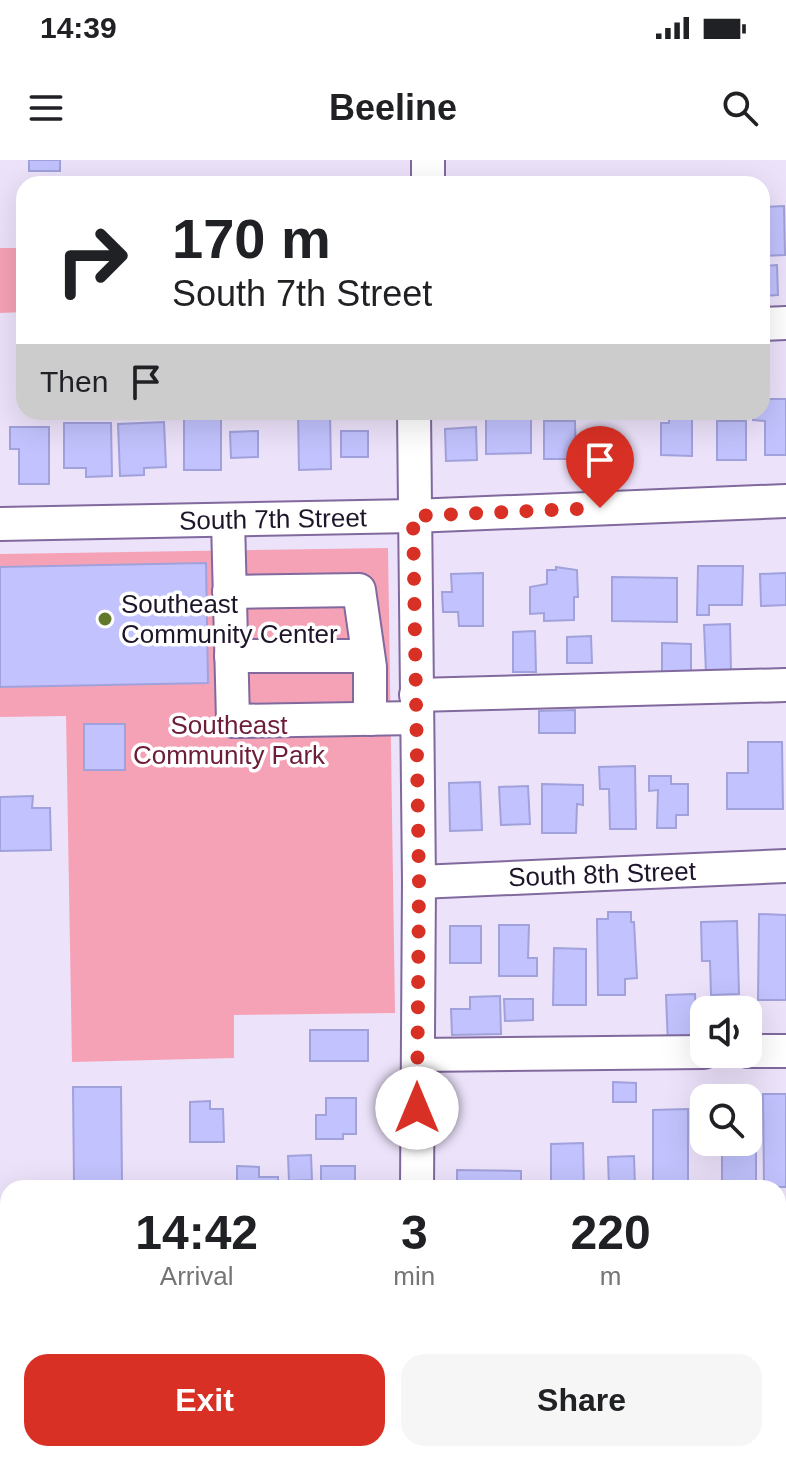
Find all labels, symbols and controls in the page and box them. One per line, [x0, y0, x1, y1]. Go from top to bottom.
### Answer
text: 14:39 [40, 11, 117, 44]
icon: menu [24, 86, 68, 130]
icon: search [718, 86, 762, 130]
text: Beeline [329, 87, 457, 128]
text: 170 m [172, 207, 331, 270]
icon: right [40, 208, 144, 312]
text: South 7th Street [172, 273, 432, 314]
icon: arrive [124, 360, 168, 404]
text: Then [40, 365, 108, 398]
pin [566, 426, 634, 508]
icon: arrive [578, 438, 622, 482]
street label: South 7th Street [179, 502, 368, 536]
place label: Southeast Community Center [121, 589, 338, 649]
marker: Southeast Community Center [96, 610, 114, 628]
park label: Southeast Community Park [133, 710, 326, 770]
street label: South 8th Street [508, 856, 697, 892]
map controls [690, 996, 762, 1156]
button: sound [690, 996, 762, 1068]
position arrow [375, 1066, 459, 1150]
button: search [690, 1084, 762, 1156]
text: 14:42 [135, 1206, 258, 1259]
text: 3 [401, 1206, 428, 1259]
text: 220 [571, 1206, 651, 1259]
text: Arrival [160, 1261, 234, 1291]
text: min [393, 1261, 435, 1291]
text: m [600, 1261, 621, 1291]
button: Exit [24, 1354, 385, 1446]
button: Share [401, 1354, 762, 1446]

